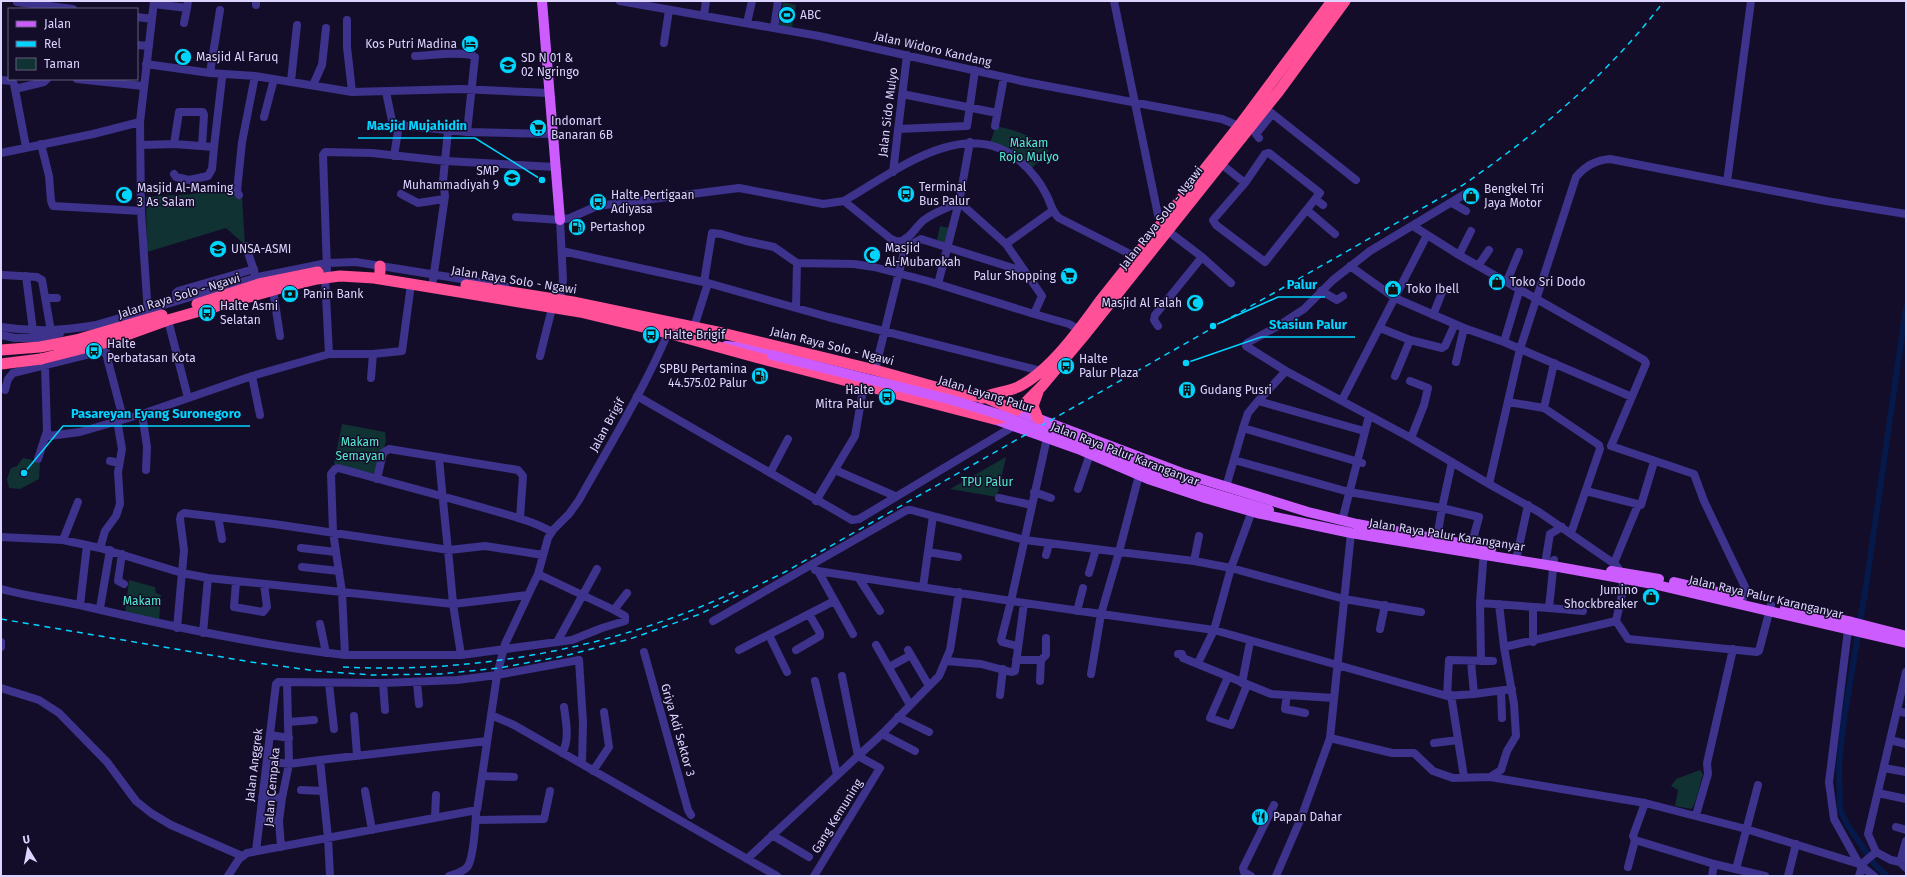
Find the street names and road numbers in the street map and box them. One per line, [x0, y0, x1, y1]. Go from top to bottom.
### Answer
street label: Jalan Widoro Kandang [873, 29, 994, 69]
street label: Jalan Sido Mulyo [876, 66, 900, 158]
street label: Jalan Raya Solo - Ngawi [1116, 164, 1206, 272]
street label: Jalan Raya Solo - Ngawi [450, 263, 578, 297]
street label: Jalan Raya Solo - Ngawi [116, 271, 242, 321]
street label: Jalan Raya Solo - Ngawi [769, 324, 895, 368]
street label: Jalan Layang Palur [937, 373, 1036, 415]
street label: Jalan Brigif [587, 395, 628, 454]
street label: Jalan Raya Palur Karanganyar [1049, 419, 1202, 489]
street label: Jalan Raya Palur Karanganyar [1368, 516, 1526, 554]
street label: Jalan Raya Palur Karanganyar [1688, 572, 1845, 622]
street label: Griya Adi Sektor 3 [658, 682, 698, 778]
street label: Jalan Anggrek [243, 727, 266, 802]
street label: Jalan Cempaka [262, 747, 282, 827]
street label: Gang Kemuning [809, 776, 866, 856]

